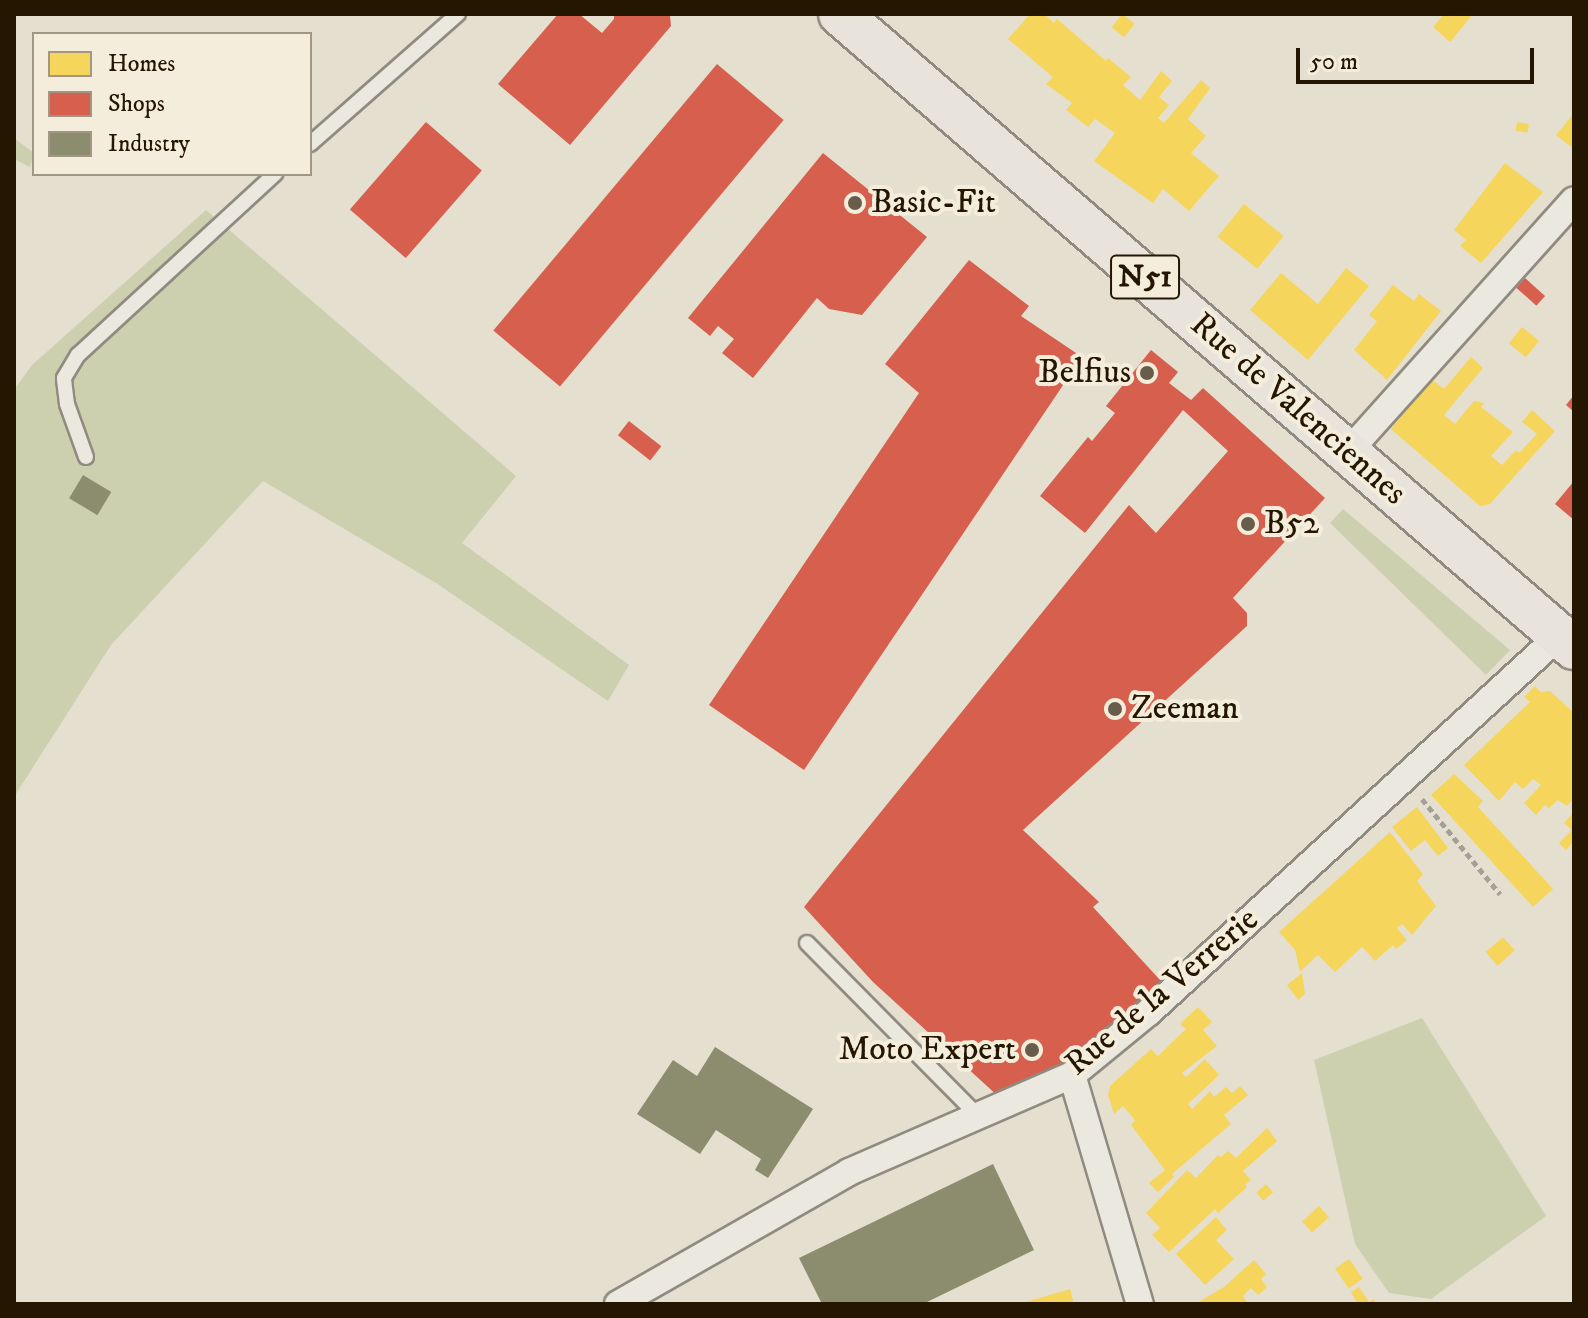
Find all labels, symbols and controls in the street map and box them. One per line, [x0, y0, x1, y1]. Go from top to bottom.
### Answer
legend [32, 32, 312, 176]
scale bar [1300, 32, 1538, 82]
text: 50 m [1310, 47, 1358, 77]
text: Homes [108, 49, 175, 79]
text: Shops [108, 89, 165, 119]
text: Industry [108, 129, 190, 159]
place label: Basic-Fit [871, 183, 996, 223]
marker: Basic-Fit [846, 194, 864, 212]
road number: N51 [1109, 249, 1181, 305]
street label: Rue de Valenciennes [1182, 304, 1414, 514]
place label: Belfius [1038, 353, 1131, 393]
marker: Belfius [1138, 364, 1156, 382]
place label: B52 [1264, 504, 1319, 544]
marker: B52 [1239, 515, 1257, 533]
place label: Zeeman [1131, 689, 1239, 729]
marker: Zeeman [1106, 700, 1124, 718]
street label: Rue de la Verrerie [1057, 899, 1267, 1085]
place label: Moto Expert [839, 1030, 1016, 1070]
marker: Moto Expert [1023, 1041, 1041, 1059]

